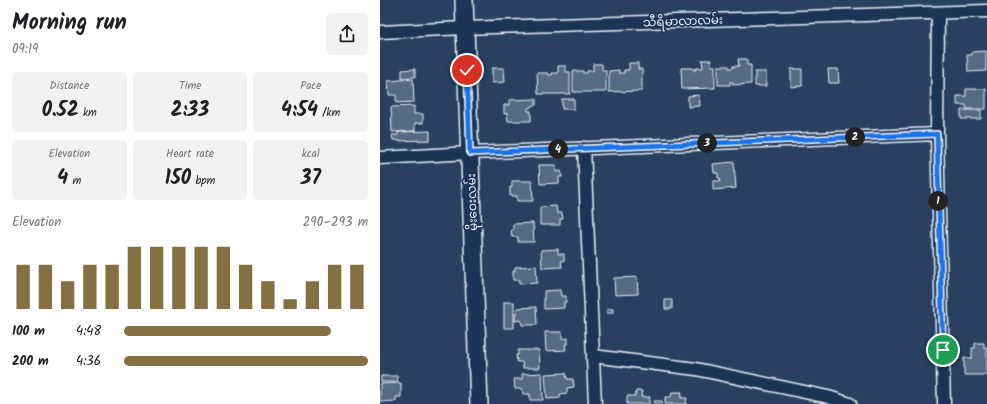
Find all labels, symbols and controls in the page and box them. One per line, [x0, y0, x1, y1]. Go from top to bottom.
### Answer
text: Morning run [12, 6, 127, 41]
street label: သီရိမာလာလမ်း [643, 11, 723, 32]
button: share [326, 13, 368, 55]
text: 09:19 [12, 39, 38, 60]
pin [450, 53, 484, 87]
icon: check [456, 59, 478, 81]
text: Distance [50, 77, 89, 95]
text: Time [179, 77, 201, 95]
text: Pace [300, 77, 321, 95]
text: 0.52 [42, 95, 79, 127]
text: 2:33 [171, 95, 209, 127]
text: 4:54 [281, 95, 318, 127]
text: km [79, 104, 97, 122]
text: /km [318, 104, 340, 122]
pin: 2 [845, 127, 865, 147]
text: 2 [852, 128, 858, 146]
pin: 3 [697, 133, 717, 153]
text: 3 [704, 134, 710, 152]
pin: 4 [548, 139, 568, 159]
text: 4 [555, 140, 561, 158]
text: Elevation [49, 145, 90, 163]
text: Heart rate [166, 145, 214, 163]
text: kcal [302, 145, 320, 163]
text: 4 [57, 163, 68, 195]
text: 150 [165, 163, 191, 195]
text: 37 [300, 163, 321, 195]
text: m [68, 172, 81, 190]
text: bpm [191, 172, 215, 190]
street label: မိုးဝေးလမ်း [462, 173, 483, 231]
pin: 1 [928, 191, 948, 211]
text: 1 [936, 192, 940, 210]
text: Elevation [12, 212, 61, 233]
text: 290–293 m [303, 212, 368, 233]
text: 100 m [12, 321, 45, 342]
text: 4:48 [76, 321, 101, 342]
pin [926, 333, 960, 367]
icon: arrive [932, 339, 954, 361]
text: 200 m [12, 351, 49, 372]
text: 4:36 [76, 351, 101, 372]

